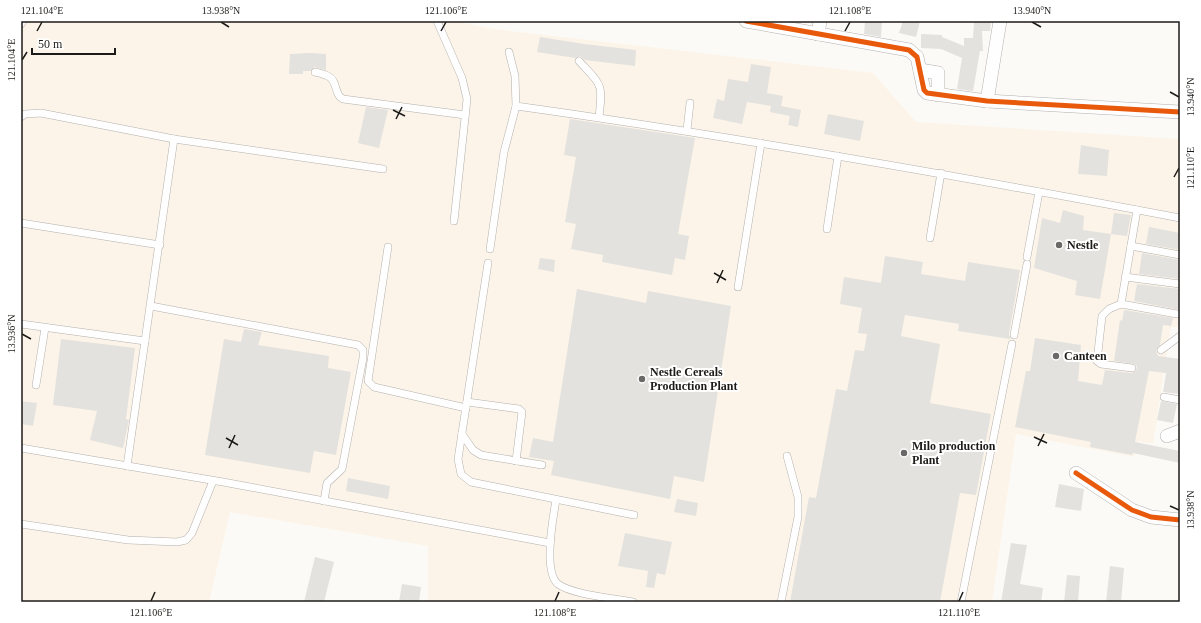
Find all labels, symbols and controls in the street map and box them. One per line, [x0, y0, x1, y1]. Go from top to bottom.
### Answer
text: 121.104°E [21, 5, 63, 16]
text: 13.938°N [202, 5, 240, 16]
text: 121.106°E [425, 5, 467, 16]
text: 121.108°E [829, 5, 871, 16]
text: 13.940°N [1013, 5, 1051, 16]
scale bar [32, 30, 115, 56]
text: 50 m [38, 37, 63, 51]
text: 121.104°E [6, 39, 17, 81]
text: 13.940°N [1185, 78, 1196, 116]
text: 121.110°E [1185, 147, 1196, 189]
place label: Nestle [1067, 238, 1099, 252]
marker: Nestle [1054, 240, 1064, 250]
text: 13.936°N [6, 315, 17, 353]
place label: Canteen [1064, 349, 1107, 363]
marker: Canteen [1051, 351, 1061, 361]
place label: Nestle Cereals Production Plant [650, 365, 737, 393]
marker: Nestle Cereals Production Plant [637, 374, 647, 384]
place label: Milo production Plant [912, 439, 996, 467]
marker: Milo production Plant [899, 448, 909, 458]
text: 13.938°N [1185, 491, 1196, 529]
text: 121.106°E [130, 607, 172, 618]
text: 121.108°E [534, 607, 576, 618]
text: 121.110°E [938, 607, 980, 618]

